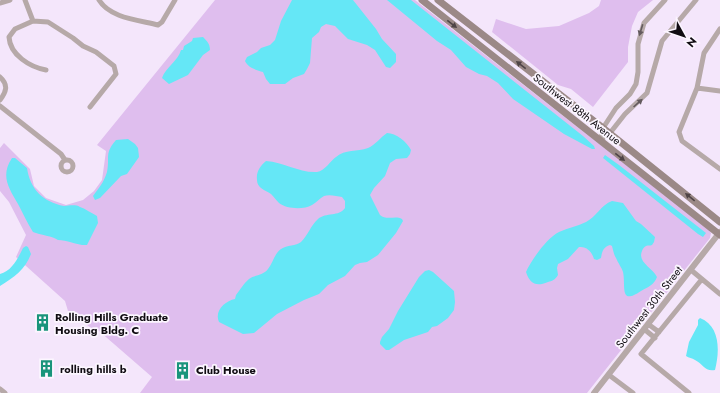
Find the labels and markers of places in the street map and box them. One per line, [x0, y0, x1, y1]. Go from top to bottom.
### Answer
place label: Rolling Hills Graduate Housing Bldg. C [55, 309, 168, 338]
building icon: Rolling Hills Graduate Housing Bldg. C [32, 313, 52, 333]
building icon: rolling hills b [37, 359, 57, 379]
building icon: Club House [173, 360, 193, 380]
place label: rolling hills b [60, 361, 127, 377]
place label: Club House [196, 362, 256, 378]

